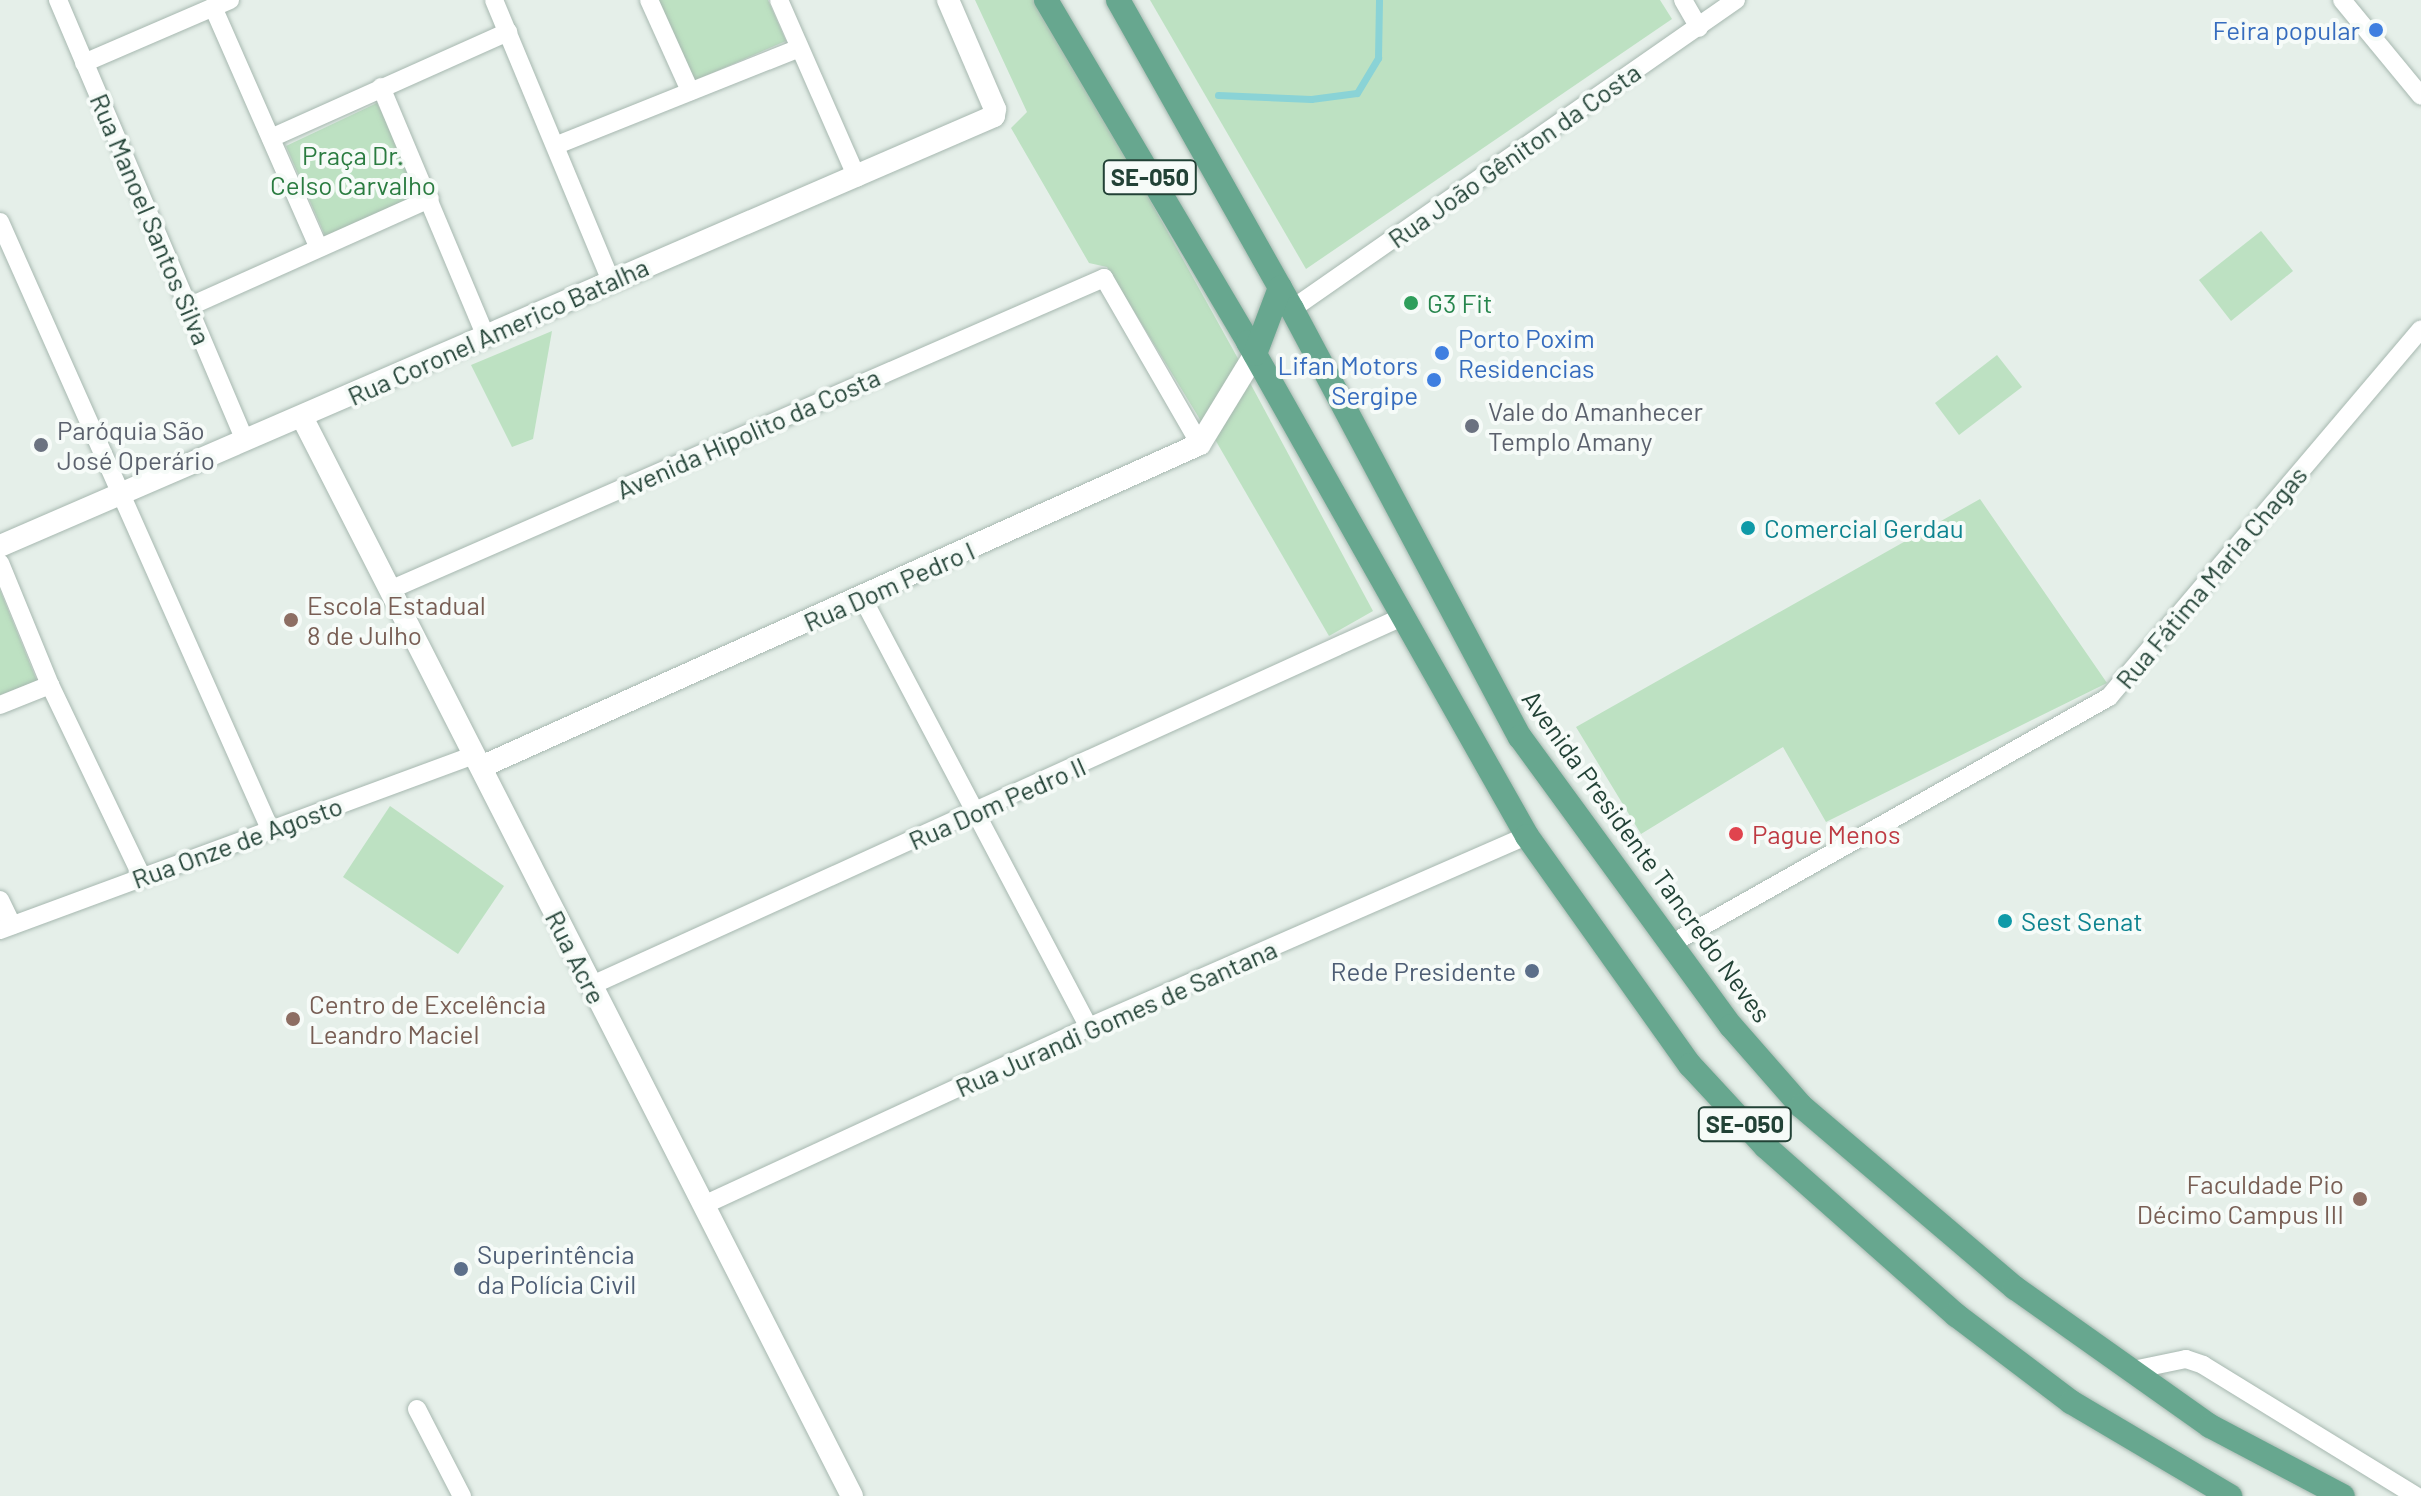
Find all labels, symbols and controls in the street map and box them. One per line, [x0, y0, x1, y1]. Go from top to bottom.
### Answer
place label: Feira popular [2213, 14, 2360, 46]
marker: Feira popular [2367, 21, 2385, 39]
street label: Rua João Gêniton da Costa [1382, 56, 1646, 254]
street label: Rua Manoel Santos Silva [84, 89, 218, 349]
park label: Praça Dr. Celso Carvalho [270, 139, 436, 200]
road number: SE-050 [1102, 157, 1198, 197]
street label: Rua Coronel Americo Batalha [343, 250, 653, 412]
place label: G3 Fit [1427, 287, 1492, 319]
marker: G3 Fit [1402, 294, 1420, 312]
place label: Porto Poxim Residencias [1458, 322, 1595, 384]
marker: Porto Poxim Residencias [1433, 344, 1451, 362]
place label: Lifan Motors Sergipe [1278, 349, 1418, 410]
street label: Avenida Hipolito da Costa [611, 361, 885, 505]
marker: Lifan Motors Sergipe [1425, 371, 1443, 389]
place label: Vale do Amanhecer Templo Amany [1488, 395, 1703, 456]
place label: Paróquia São José Operário [57, 414, 215, 476]
marker: Vale do Amanhecer Templo Amany [1463, 417, 1481, 435]
marker: Paróquia São José Operário [32, 436, 50, 454]
street label: Rua Fátima Maria Chagas [2109, 459, 2313, 695]
place label: Comercial Gerdau [1764, 512, 1964, 544]
marker: Comercial Gerdau [1739, 519, 1757, 537]
street label: Rua Dom Pedro I [799, 534, 979, 638]
place label: Escola Estadual 8 de Julho [307, 589, 486, 650]
marker: Escola Estadual 8 de Julho [282, 611, 300, 629]
street label: Avenida Presidente Tancredo Neves [1516, 684, 1778, 1028]
street label: Rua Dom Pedro II [904, 750, 1090, 856]
street label: Rua Onze de Agosto [128, 789, 346, 895]
place label: Pague Menos [1752, 818, 1900, 850]
marker: Pague Menos [1727, 825, 1745, 843]
street label: Rua Acre [539, 905, 613, 1009]
place label: Sest Senat [2021, 905, 2143, 937]
marker: Sest Senat [1996, 912, 2014, 930]
street label: Rua Jurandi Gomes de Santana [951, 933, 1281, 1103]
place label: Rede Presidente [1331, 955, 1516, 987]
marker: Rede Presidente [1523, 962, 1541, 980]
place label: Centro de Excelência Leandro Maciel [309, 988, 546, 1050]
marker: Centro de Excelência Leandro Maciel [284, 1010, 302, 1028]
road number: SE-050 [1697, 1104, 1793, 1144]
place label: Faculdade Pio Décimo Campus III [2137, 1168, 2344, 1230]
marker: Faculdade Pio Décimo Campus III [2351, 1190, 2369, 1208]
place label: Superintência da Polícia Civil [477, 1238, 636, 1300]
marker: Superintência da Polícia Civil [452, 1260, 470, 1278]

